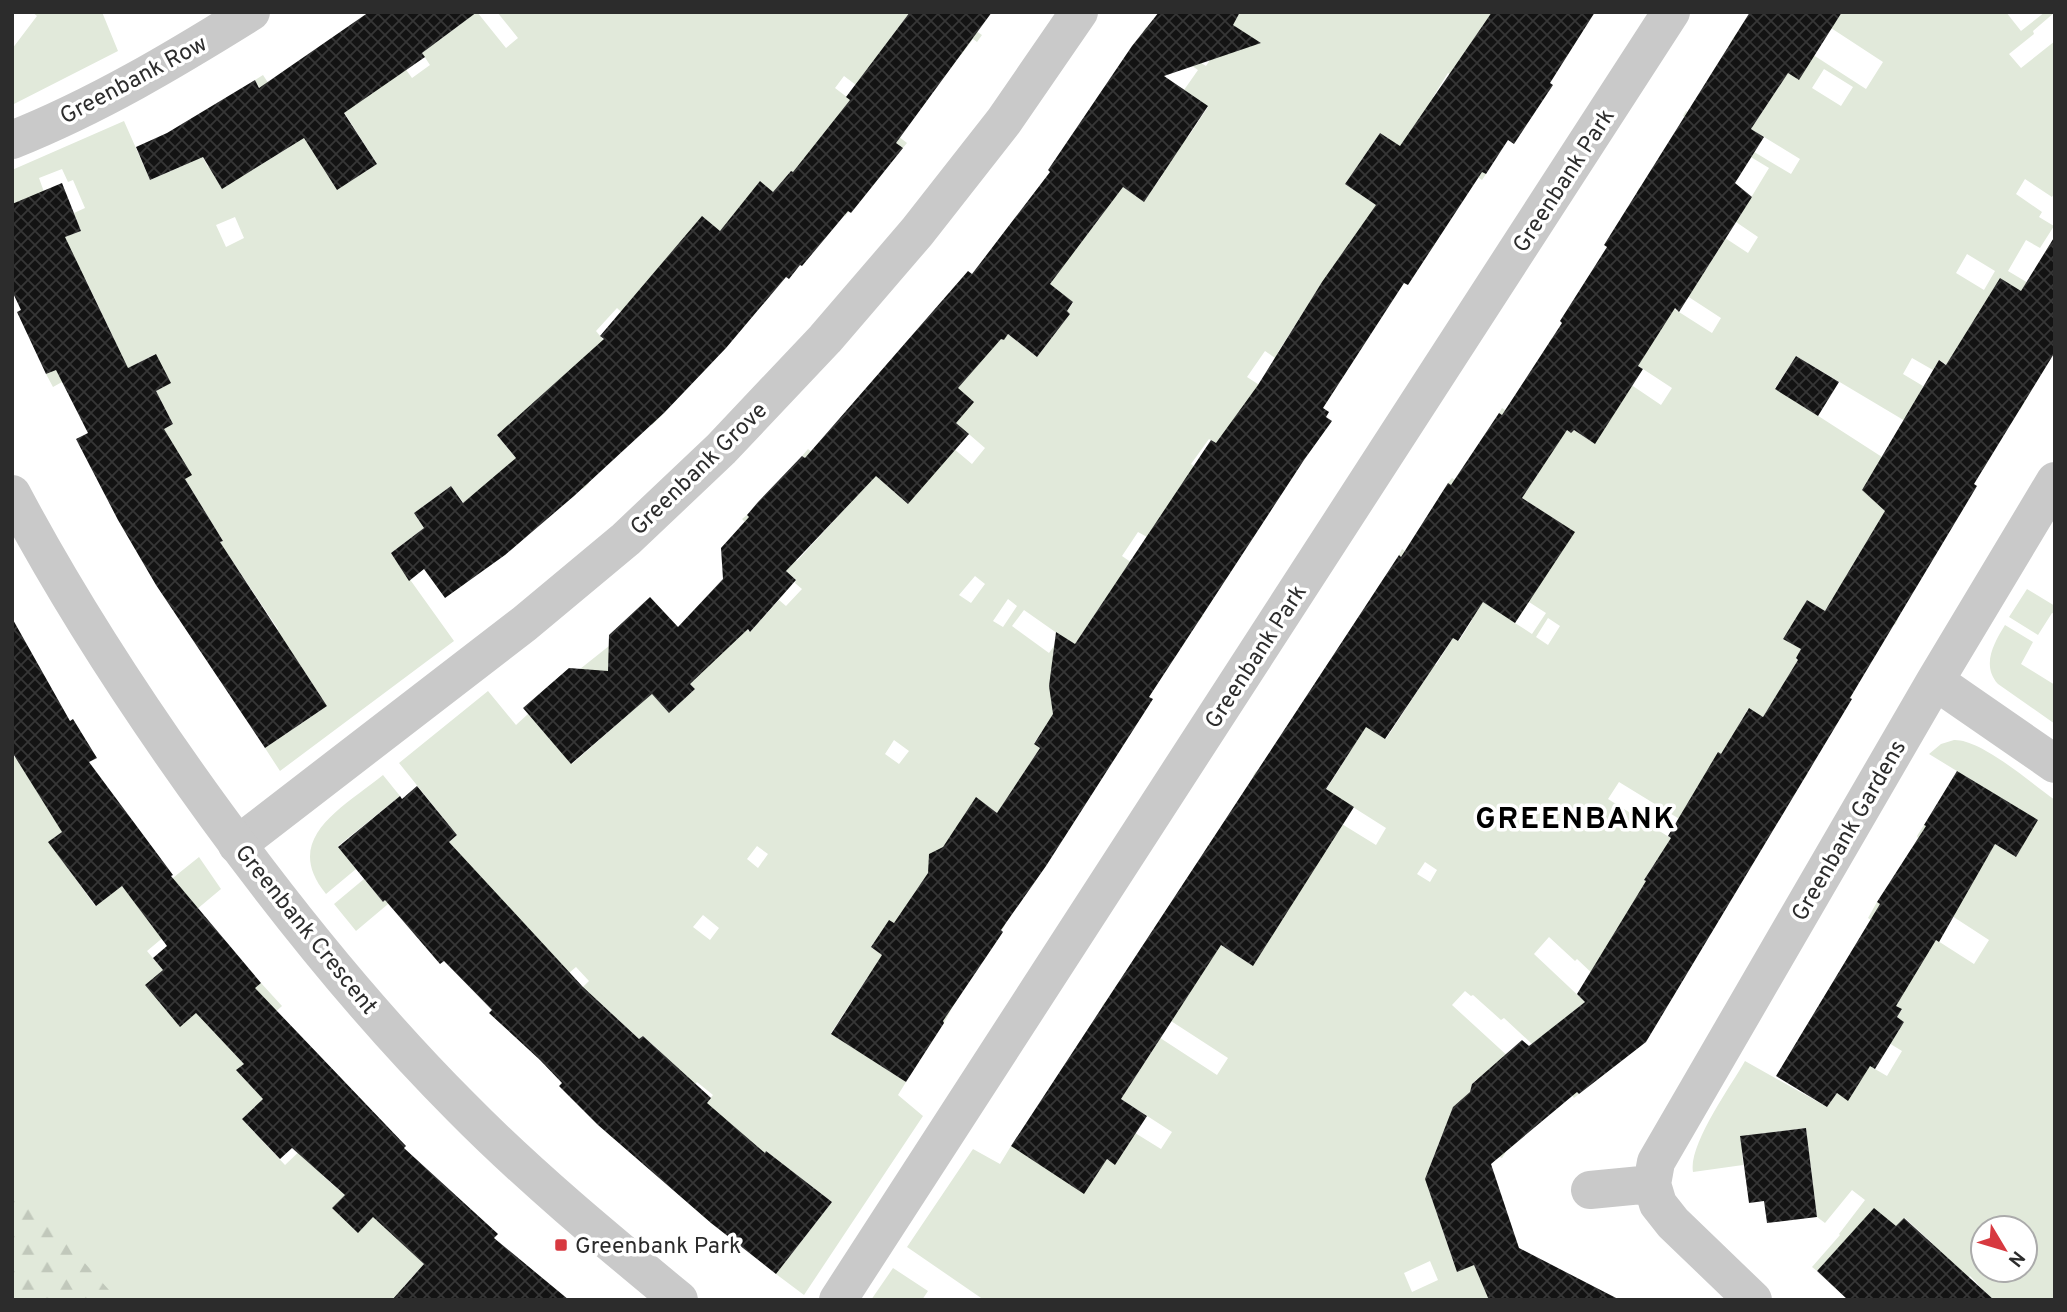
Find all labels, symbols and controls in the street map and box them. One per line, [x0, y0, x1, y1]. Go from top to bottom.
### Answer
street label: Greenbank Row [56, 30, 213, 132]
street label: Greenbank Park [1508, 104, 1623, 259]
street label: Greenbank Grove [625, 397, 774, 543]
street label: Greenbank Park [1200, 580, 1315, 735]
street label: Greenbank Gardens [1786, 735, 1914, 927]
district label: GREENBANK [1475, 802, 1677, 839]
street label: Greenbank Crescent [228, 840, 382, 1021]
north arrow [1969, 1214, 2039, 1284]
place label: Greenbank Park [575, 1233, 741, 1262]
marker: Greenbank Park [553, 1237, 569, 1253]
text: N [2002, 1245, 2029, 1271]

